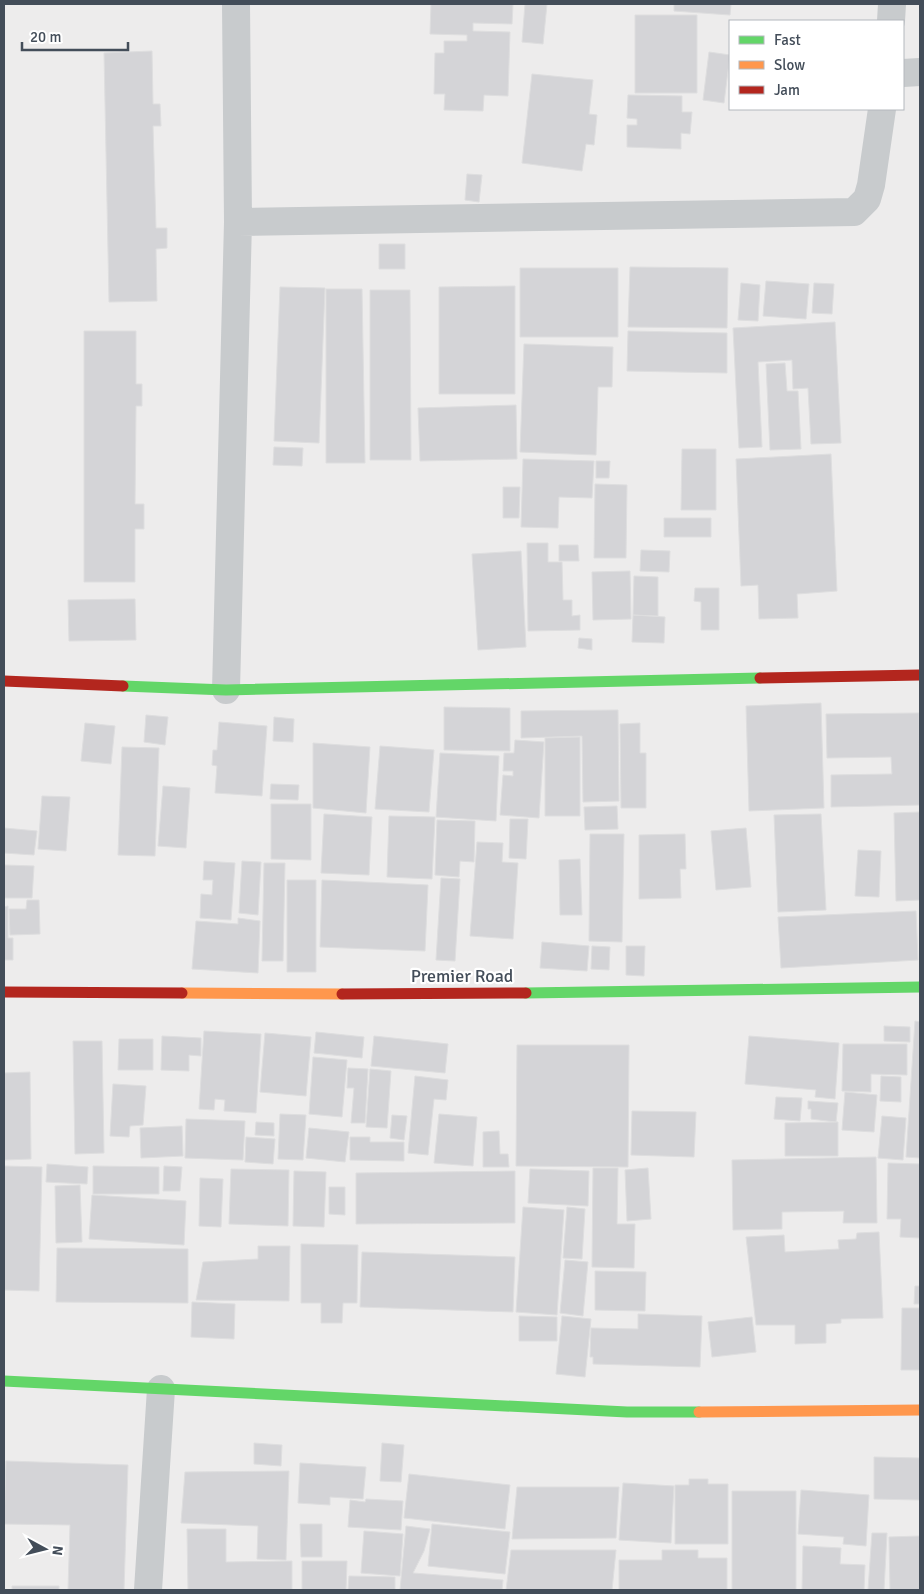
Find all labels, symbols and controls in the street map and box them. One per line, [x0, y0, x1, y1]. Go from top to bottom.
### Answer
scale bar [22, 20, 129, 52]
legend [729, 20, 904, 110]
text: 20 m [30, 28, 61, 46]
text: Fast [774, 31, 801, 49]
text: Slow [774, 56, 805, 74]
text: Jam [774, 81, 800, 99]
street label: Premier Road [411, 965, 513, 987]
north arrow [20, 1524, 70, 1574]
text: N [48, 1545, 66, 1556]

